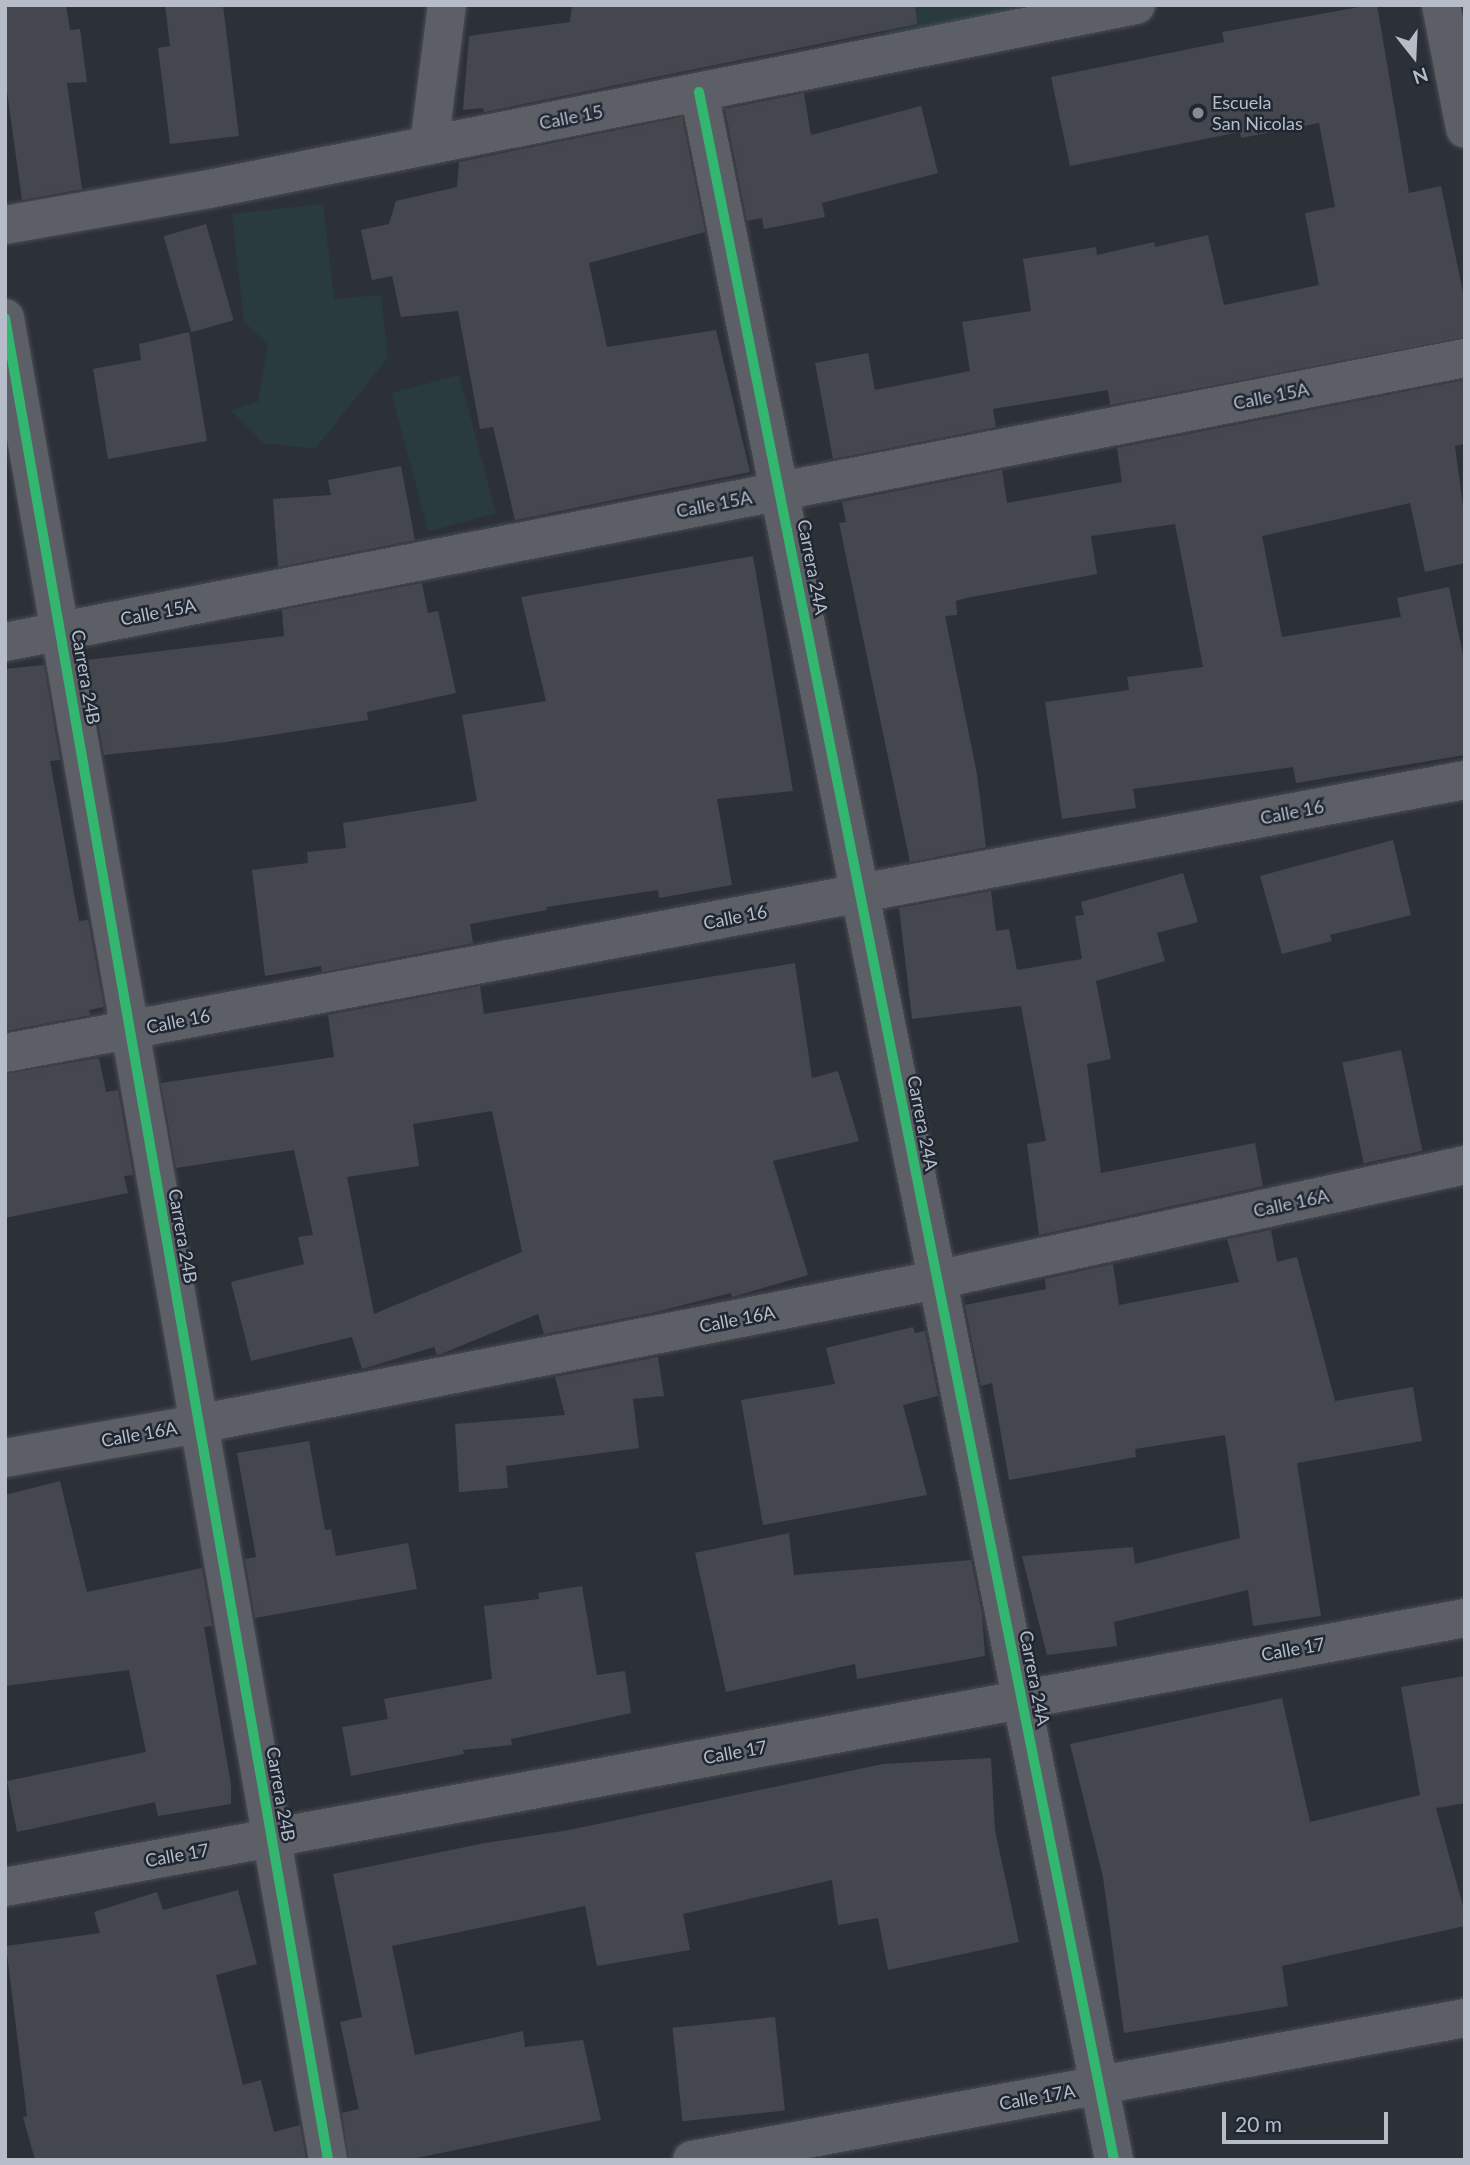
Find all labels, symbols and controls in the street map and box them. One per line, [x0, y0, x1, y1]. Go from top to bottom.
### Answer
north arrow [1379, 21, 1449, 91]
text: N [1410, 63, 1431, 90]
place label: Escuela San Nicolas [1212, 92, 1303, 134]
street label: Calle 15 [537, 100, 605, 134]
marker: Escuela San Nicolas [1190, 105, 1206, 121]
street label: Calle 15A [1231, 378, 1311, 414]
street label: Calle 15A [674, 486, 754, 522]
street label: Carrera 24A [793, 518, 833, 616]
street label: Calle 15A [118, 594, 198, 630]
street label: Carrera 24B [67, 628, 105, 726]
street label: Calle 16 [1258, 795, 1326, 829]
street label: Calle 16 [701, 900, 769, 934]
street label: Calle 16 [144, 1004, 212, 1038]
street label: Carrera 24A [903, 1074, 943, 1172]
street label: Calle 16A [1251, 1184, 1331, 1222]
street label: Carrera 24B [164, 1187, 202, 1285]
street label: Calle 16A [697, 1301, 777, 1337]
street label: Calle 16A [99, 1417, 179, 1451]
street label: Carrera 24A [1015, 1629, 1055, 1727]
street label: Calle 17 [1259, 1633, 1327, 1665]
street label: Calle 17 [701, 1736, 769, 1768]
street label: Carrera 24B [262, 1745, 300, 1843]
street label: Calle 17 [143, 1839, 211, 1871]
street label: Calle 17A [997, 2080, 1077, 2114]
scale bar [1225, 2098, 1391, 2142]
text: 20 m [1235, 2111, 1282, 2136]

